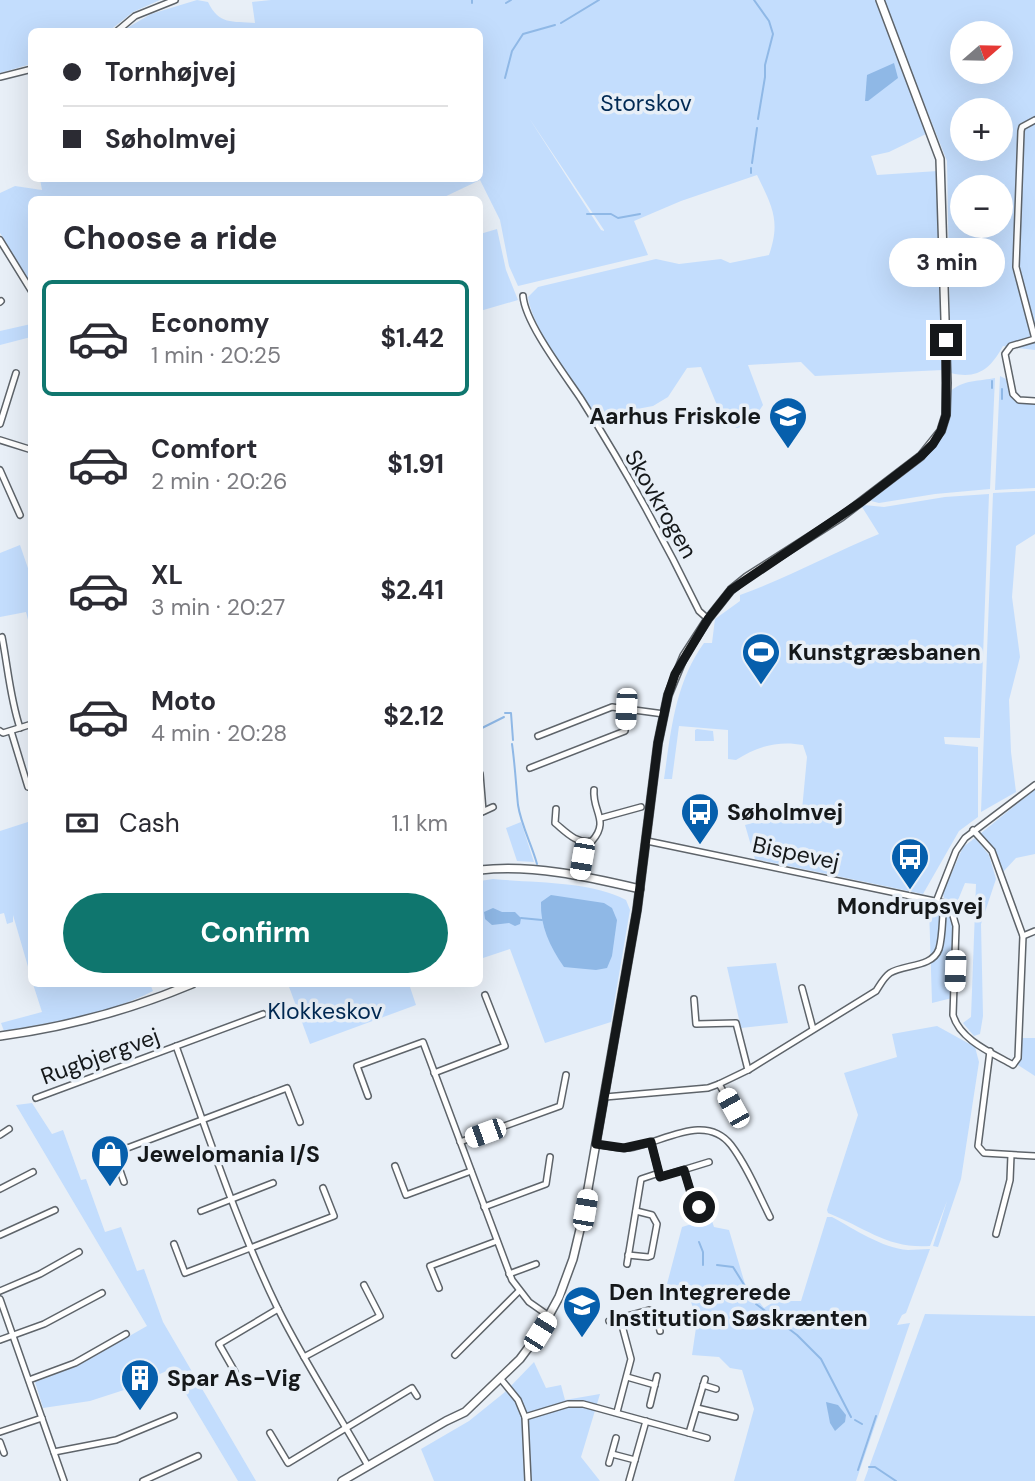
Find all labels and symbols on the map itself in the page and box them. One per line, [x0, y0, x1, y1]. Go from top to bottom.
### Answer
north arrow [950, 21, 1013, 84]
park label: Storskov [600, 88, 692, 118]
callout: 3 min [888, 238, 1004, 288]
route end [930, 324, 962, 356]
school or university icon: Aarhus Friskole [767, 395, 809, 450]
place label: Aarhus Friskole [589, 401, 761, 431]
street label: Skovkrogen [618, 444, 704, 564]
sports icon: Kunstgræsbanen [740, 631, 782, 686]
place label: Kunstgræsbanen [788, 637, 981, 667]
car [615, 687, 638, 731]
bus stop icon: Søholmvej [679, 791, 721, 846]
place label: Søholmvej [727, 797, 843, 827]
street label: Bispevej [750, 829, 842, 877]
car [569, 836, 596, 882]
bus stop icon: Mondrupsvej [889, 836, 931, 891]
place label: Mondrupsvej [837, 891, 983, 921]
car [944, 950, 967, 992]
park label: Klokkeskov [267, 996, 383, 1026]
street label: Rugbjergvej [37, 1021, 163, 1091]
car [714, 1085, 753, 1131]
car [462, 1116, 509, 1150]
shop icon: Jewelomania I/S [89, 1133, 131, 1188]
place label: Jewelomania I/S [137, 1139, 320, 1169]
car [572, 1187, 599, 1233]
route start [683, 1191, 715, 1223]
place label: Den Integrerede Institution Søskrænten [609, 1277, 868, 1333]
school or university icon: Den Integrerede Institution Søskrænten [561, 1284, 603, 1339]
car [520, 1309, 561, 1355]
building icon: Spar As-Vig [119, 1357, 161, 1412]
place label: Spar As-Vig [167, 1363, 302, 1393]

